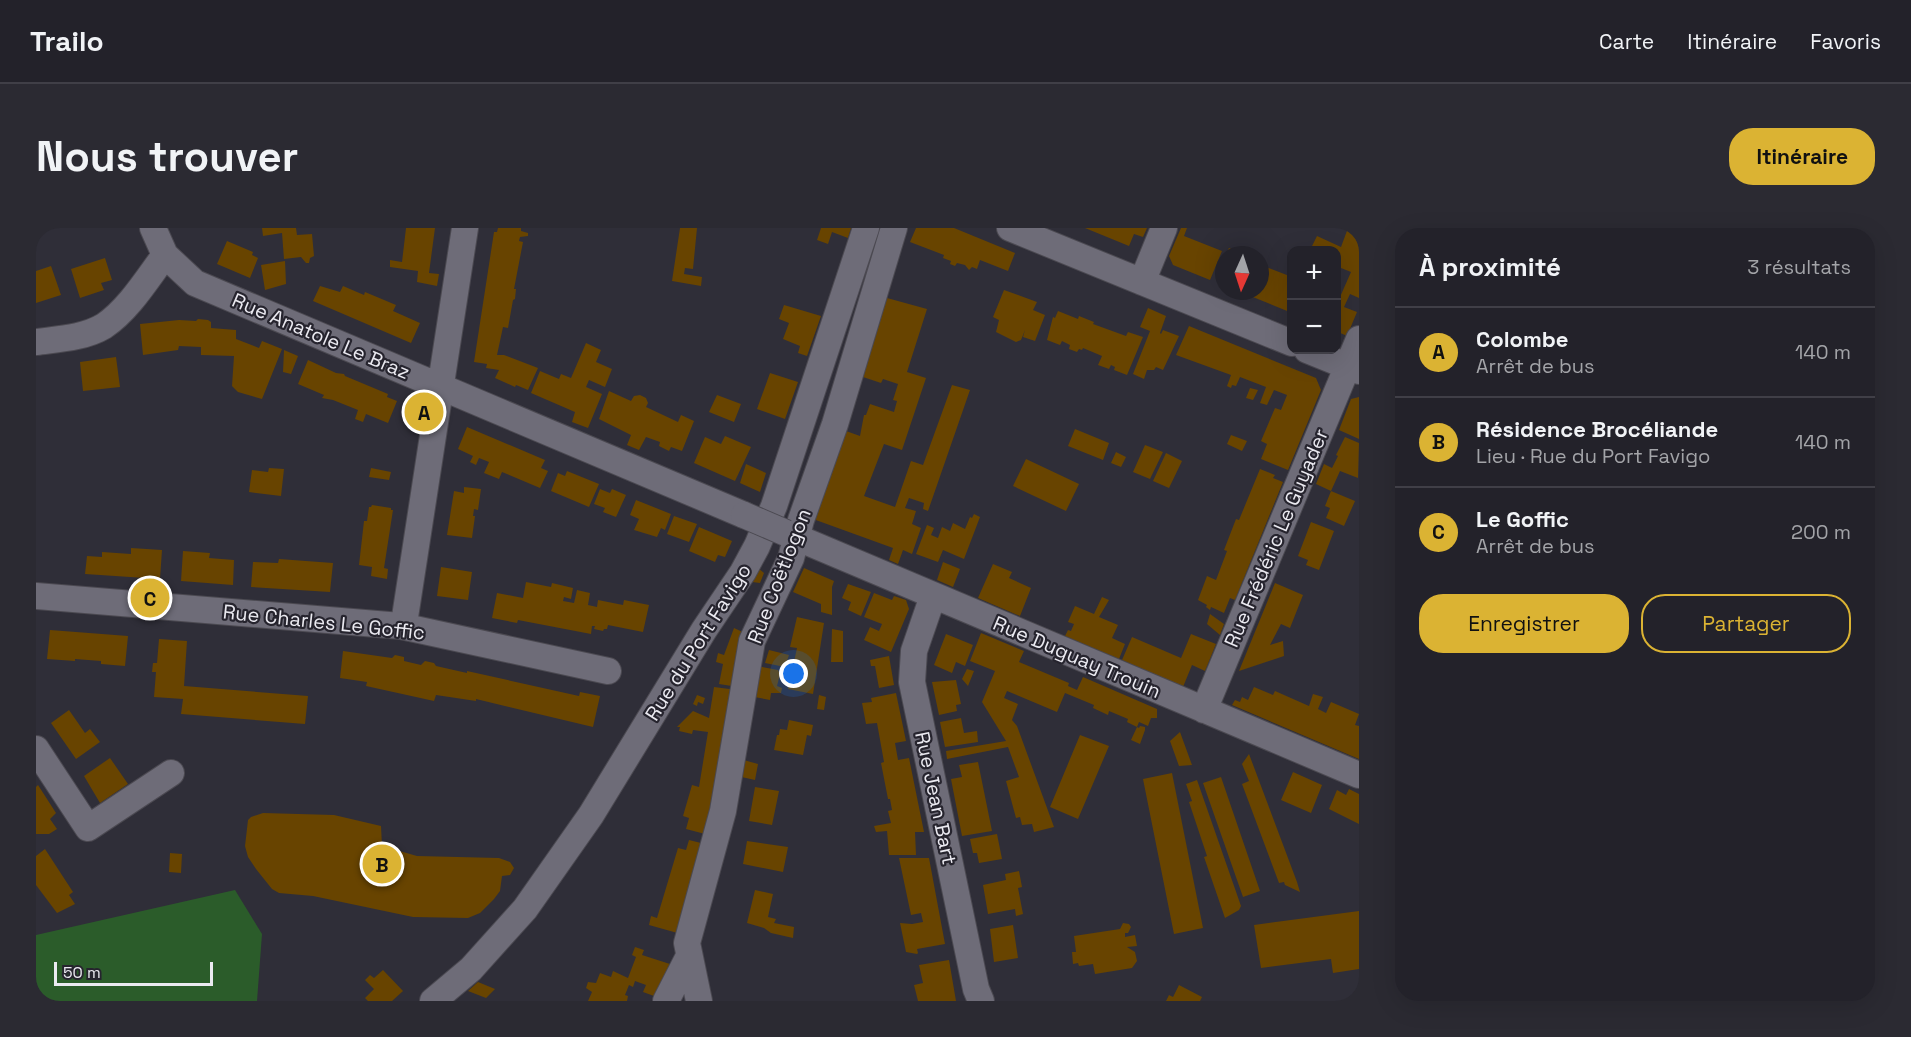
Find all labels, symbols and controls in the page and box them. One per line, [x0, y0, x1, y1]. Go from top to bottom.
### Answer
text: Trailo [30, 23, 104, 59]
text: Carte [1599, 28, 1654, 55]
text: Itinéraire [1687, 28, 1777, 55]
text: Favoris [1810, 28, 1881, 55]
button: Itinéraire [1729, 128, 1875, 185]
text: Nous trouver [36, 130, 298, 183]
north arrow [1215, 246, 1269, 300]
map controls [1287, 246, 1341, 354]
button: + [1287, 246, 1341, 300]
text: À proximité [1419, 250, 1561, 284]
text: 3 résultats [1747, 254, 1851, 280]
street label: Rue Anatole Le Braz [228, 287, 414, 385]
button: − [1287, 300, 1341, 354]
text: Colombe [1476, 325, 1568, 353]
text: A [1432, 339, 1445, 365]
text: 140 m [1795, 339, 1851, 365]
text: Arrêt de bus [1476, 353, 1595, 379]
pin: A [404, 390, 444, 435]
text: Résidence Brocéliande [1476, 415, 1718, 443]
street label: Rue Frédéric Le Guyader [1218, 425, 1334, 651]
text: B [1432, 429, 1445, 455]
text: 140 m [1795, 429, 1851, 455]
text: Lieu · Rue du Port Favigo [1476, 443, 1710, 469]
street label: Rue Coëtlogon [741, 505, 817, 647]
text: Le Goffic [1476, 505, 1569, 533]
text: C [1432, 519, 1445, 545]
text: 200 m [1791, 519, 1851, 545]
text: Arrêt de bus [1476, 533, 1595, 559]
street label: Rue du Port Favigo [639, 559, 757, 725]
pin: C [130, 576, 170, 620]
button: Enregistrer [1419, 594, 1629, 653]
button: Partager [1641, 594, 1851, 653]
street label: Rue Charles Le Goffic [222, 598, 426, 646]
street label: Rue Duguay Trouin [989, 610, 1165, 704]
your location [779, 659, 808, 688]
street label: Rue Jean Bart [909, 729, 963, 867]
pin: B [362, 842, 402, 886]
scale bar [54, 959, 213, 986]
text: 50 m [63, 962, 101, 983]

